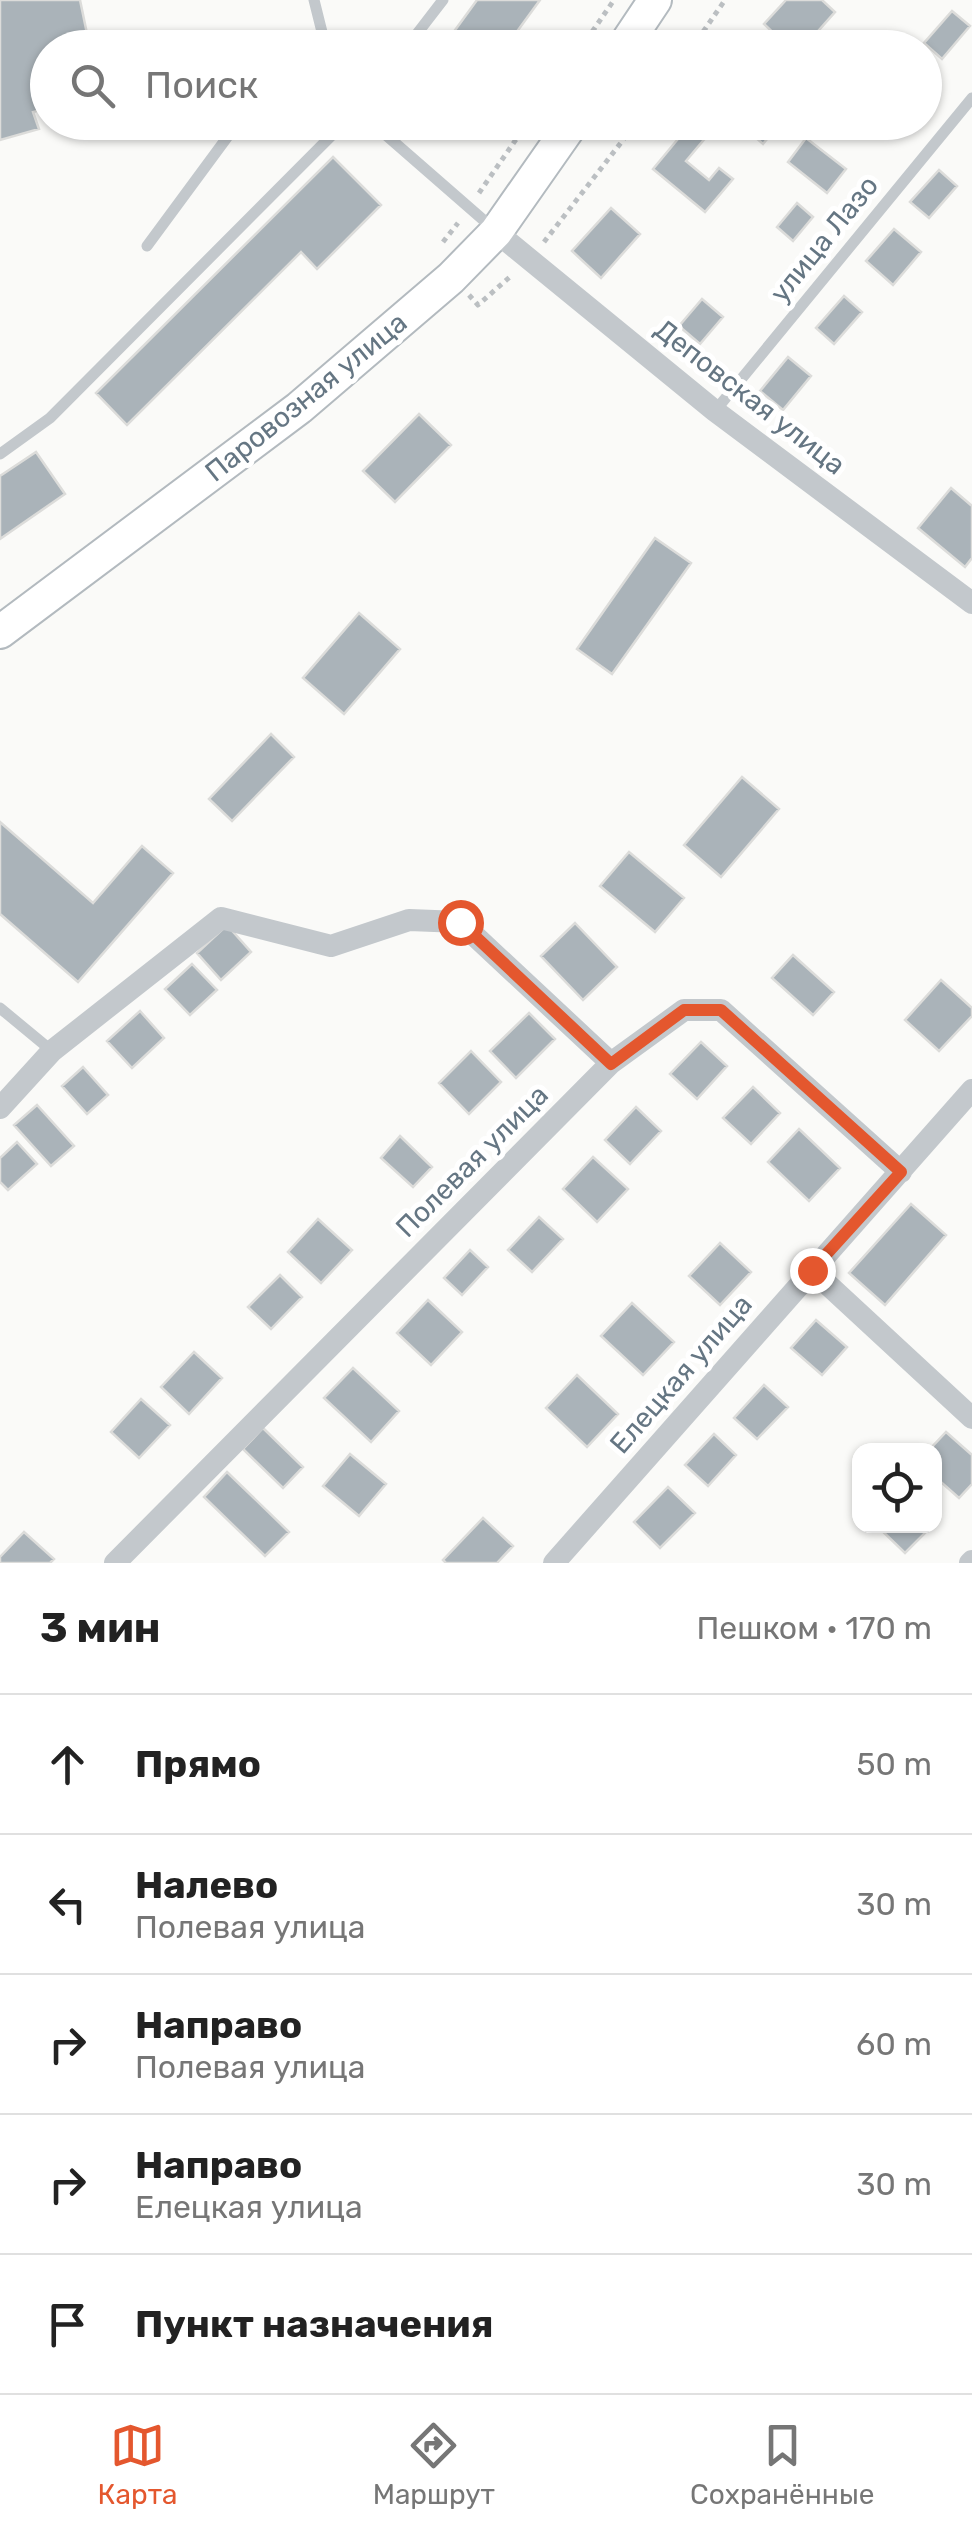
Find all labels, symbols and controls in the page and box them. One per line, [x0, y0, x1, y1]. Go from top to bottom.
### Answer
search box [30, 30, 942, 140]
icon: search [65, 58, 120, 113]
text: Поиск [145, 62, 258, 108]
street label: улица Лазо [763, 169, 885, 309]
street label: Паровозная улица [199, 306, 413, 488]
street label: Деповская улица [648, 312, 852, 482]
route start [438, 900, 484, 946]
street label: Полевая улица [389, 1078, 555, 1244]
route end [790, 1248, 836, 1294]
street label: Елецкая улица [603, 1288, 759, 1460]
map controls [852, 1443, 942, 1533]
button: locate [852, 1443, 942, 1533]
text: 3 мин [40, 1603, 161, 1653]
text: Пешком · 170 m [697, 1609, 932, 1647]
icon: ahead [40, 1737, 95, 1792]
text: Прямо [135, 1741, 261, 1787]
text: 50 m [856, 1745, 932, 1783]
text: Налево [135, 1862, 278, 1908]
icon: left [40, 1877, 95, 1932]
text: 30 m [856, 1885, 932, 1923]
text: Полевая улица [135, 1908, 365, 1946]
text: Направо [135, 2002, 302, 2048]
icon: right [40, 2017, 95, 2072]
text: 60 m [856, 2025, 932, 2063]
text: Полевая улица [135, 2048, 365, 2086]
text: Направо [135, 2142, 302, 2188]
icon: right [40, 2157, 95, 2212]
text: 30 m [856, 2165, 932, 2203]
text: Елецкая улица [135, 2188, 363, 2226]
icon: arrive [40, 2297, 95, 2352]
text: Пункт назначения [135, 2301, 494, 2347]
tab: Карта [98, 2418, 177, 2511]
tab: Маршрут [373, 2418, 495, 2511]
tab: Сохранённые [690, 2418, 874, 2511]

